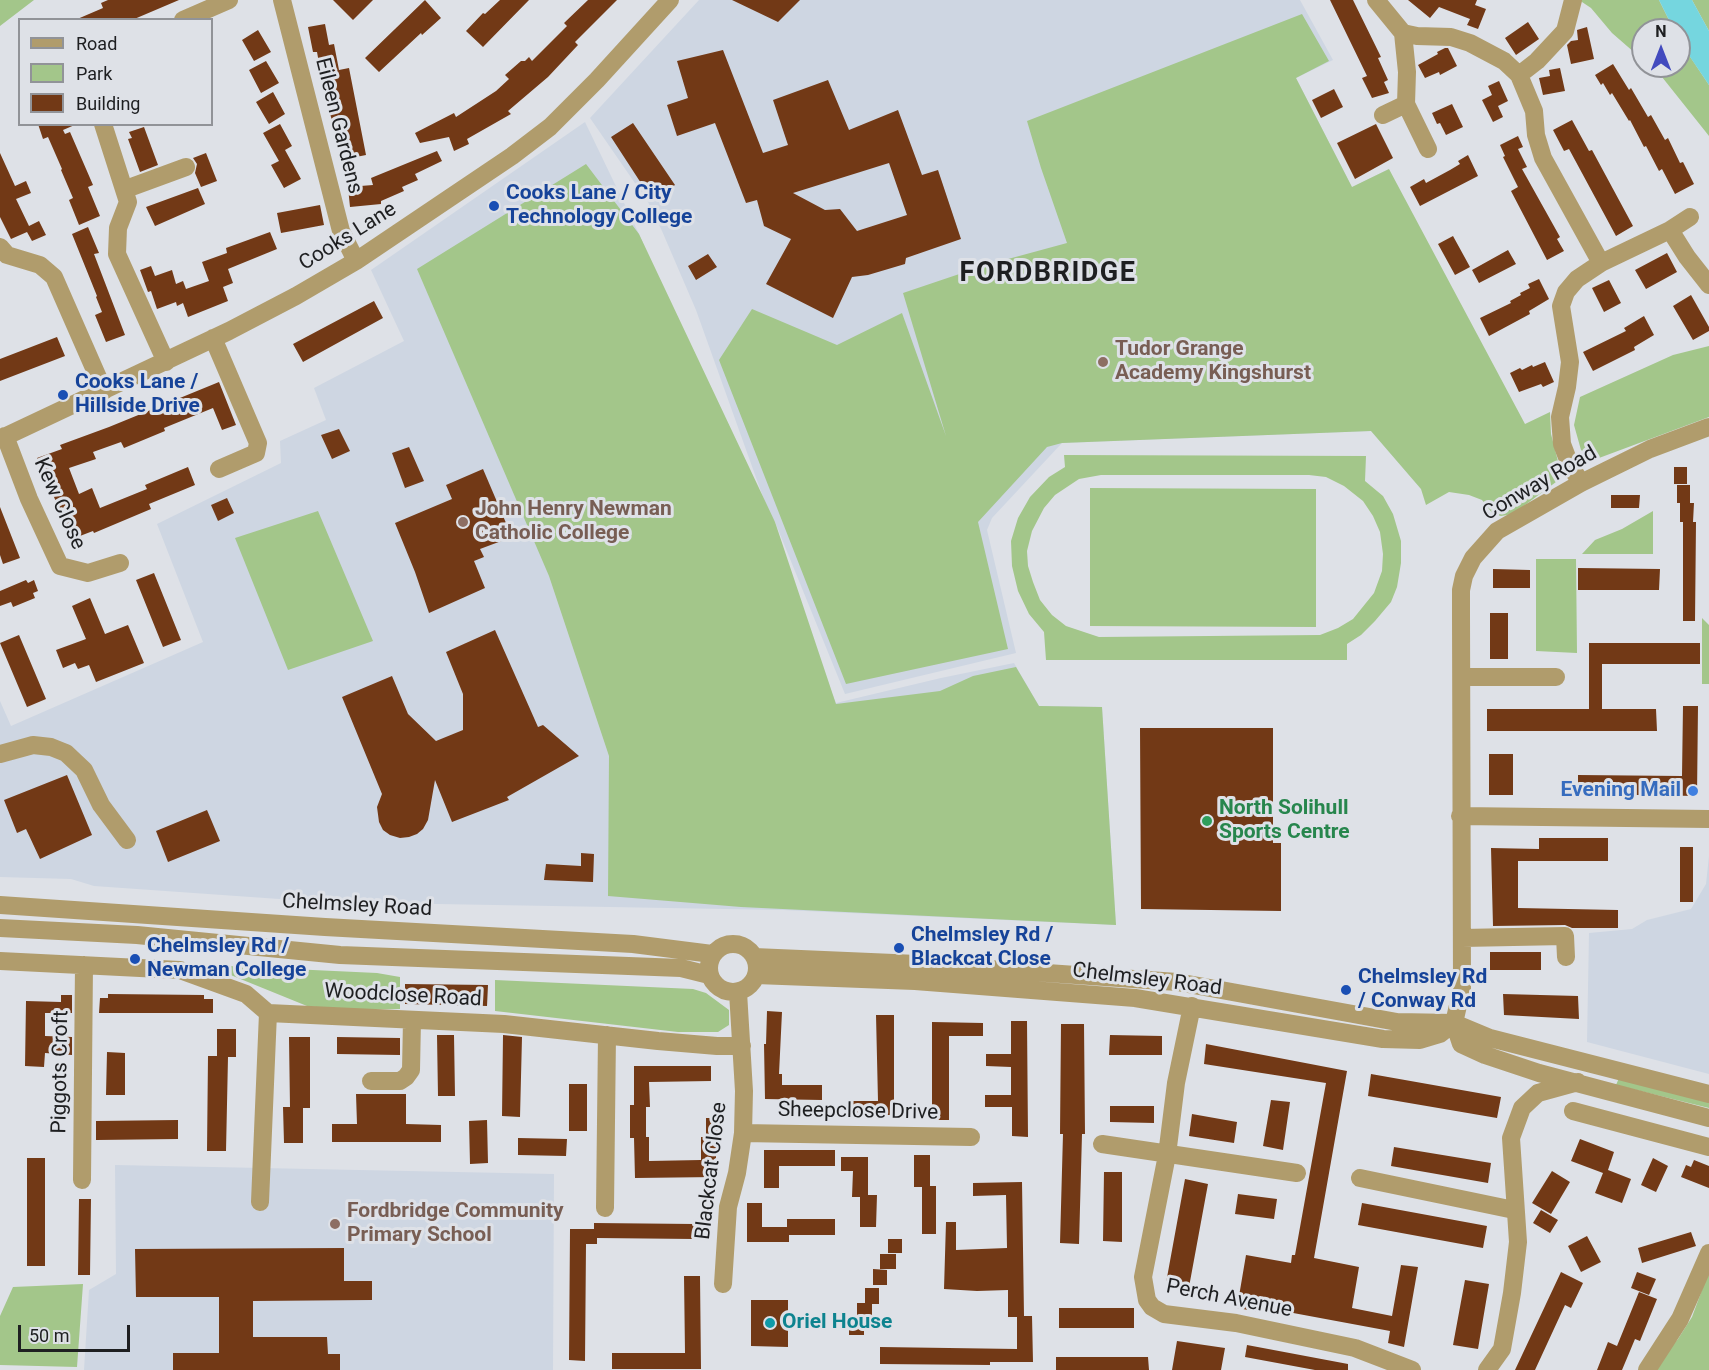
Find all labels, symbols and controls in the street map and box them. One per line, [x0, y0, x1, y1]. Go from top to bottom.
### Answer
legend [18, 18, 213, 126]
north arrow [1631, 18, 1691, 78]
text: N [1655, 22, 1667, 41]
text: Road [76, 33, 117, 54]
street label: Eileen Gardens [309, 55, 367, 197]
text: Park [76, 63, 112, 84]
text: Building [76, 93, 140, 114]
place label: Cooks Lane / City Technology College [506, 181, 692, 231]
street label: Cooks Lane [295, 197, 401, 277]
marker: Cooks Lane / City Technology College [487, 199, 501, 213]
district label: FORDBRIDGE [960, 258, 1136, 290]
place label: Tudor Grange Academy Kingshurst [1115, 337, 1311, 387]
marker: Tudor Grange Academy Kingshurst [1096, 355, 1110, 369]
place label: Cooks Lane / Hillside Drive [75, 370, 200, 420]
marker: Cooks Lane / Hillside Drive [56, 388, 70, 402]
street label: Conway Road [1478, 441, 1602, 527]
street label: Kew Close [28, 454, 90, 554]
place label: John Henry Newman Catholic College [475, 497, 672, 547]
marker: John Henry Newman Catholic College [456, 515, 470, 529]
place label: Evening Mail [1561, 778, 1681, 804]
marker: Evening Mail [1686, 784, 1700, 798]
place label: North Solihull Sports Centre [1219, 796, 1350, 846]
marker: North Solihull Sports Centre [1200, 814, 1214, 828]
street label: Chelmsley Road [281, 889, 433, 923]
place label: Chelmsley Rd / Blackcat Close [911, 923, 1053, 973]
place label: Chelmsley Rd / Newman College [147, 934, 306, 984]
marker: Chelmsley Rd / Blackcat Close [892, 941, 906, 955]
marker: Chelmsley Rd / Newman College [128, 952, 142, 966]
street label: Chelmsley Road [1071, 958, 1223, 1002]
place label: Chelmsley Rd / Conway Rd [1358, 965, 1487, 1015]
street label: Woodclose Road [324, 979, 482, 1013]
marker: Chelmsley Rd / Conway Rd [1339, 983, 1353, 997]
street label: Piggots Croft [47, 1010, 75, 1134]
street label: Sheepclose Drive [778, 1098, 938, 1126]
street label: Blackcat Close [691, 1101, 733, 1241]
place label: Fordbridge Community Primary School [347, 1199, 564, 1249]
marker: Fordbridge Community Primary School [328, 1217, 342, 1231]
street label: Perch Avenue [1164, 1274, 1294, 1324]
place label: Oriel House [782, 1310, 892, 1336]
scale bar [21, 1313, 134, 1351]
marker: Oriel House [763, 1316, 777, 1330]
text: 50 m [29, 1325, 69, 1346]

